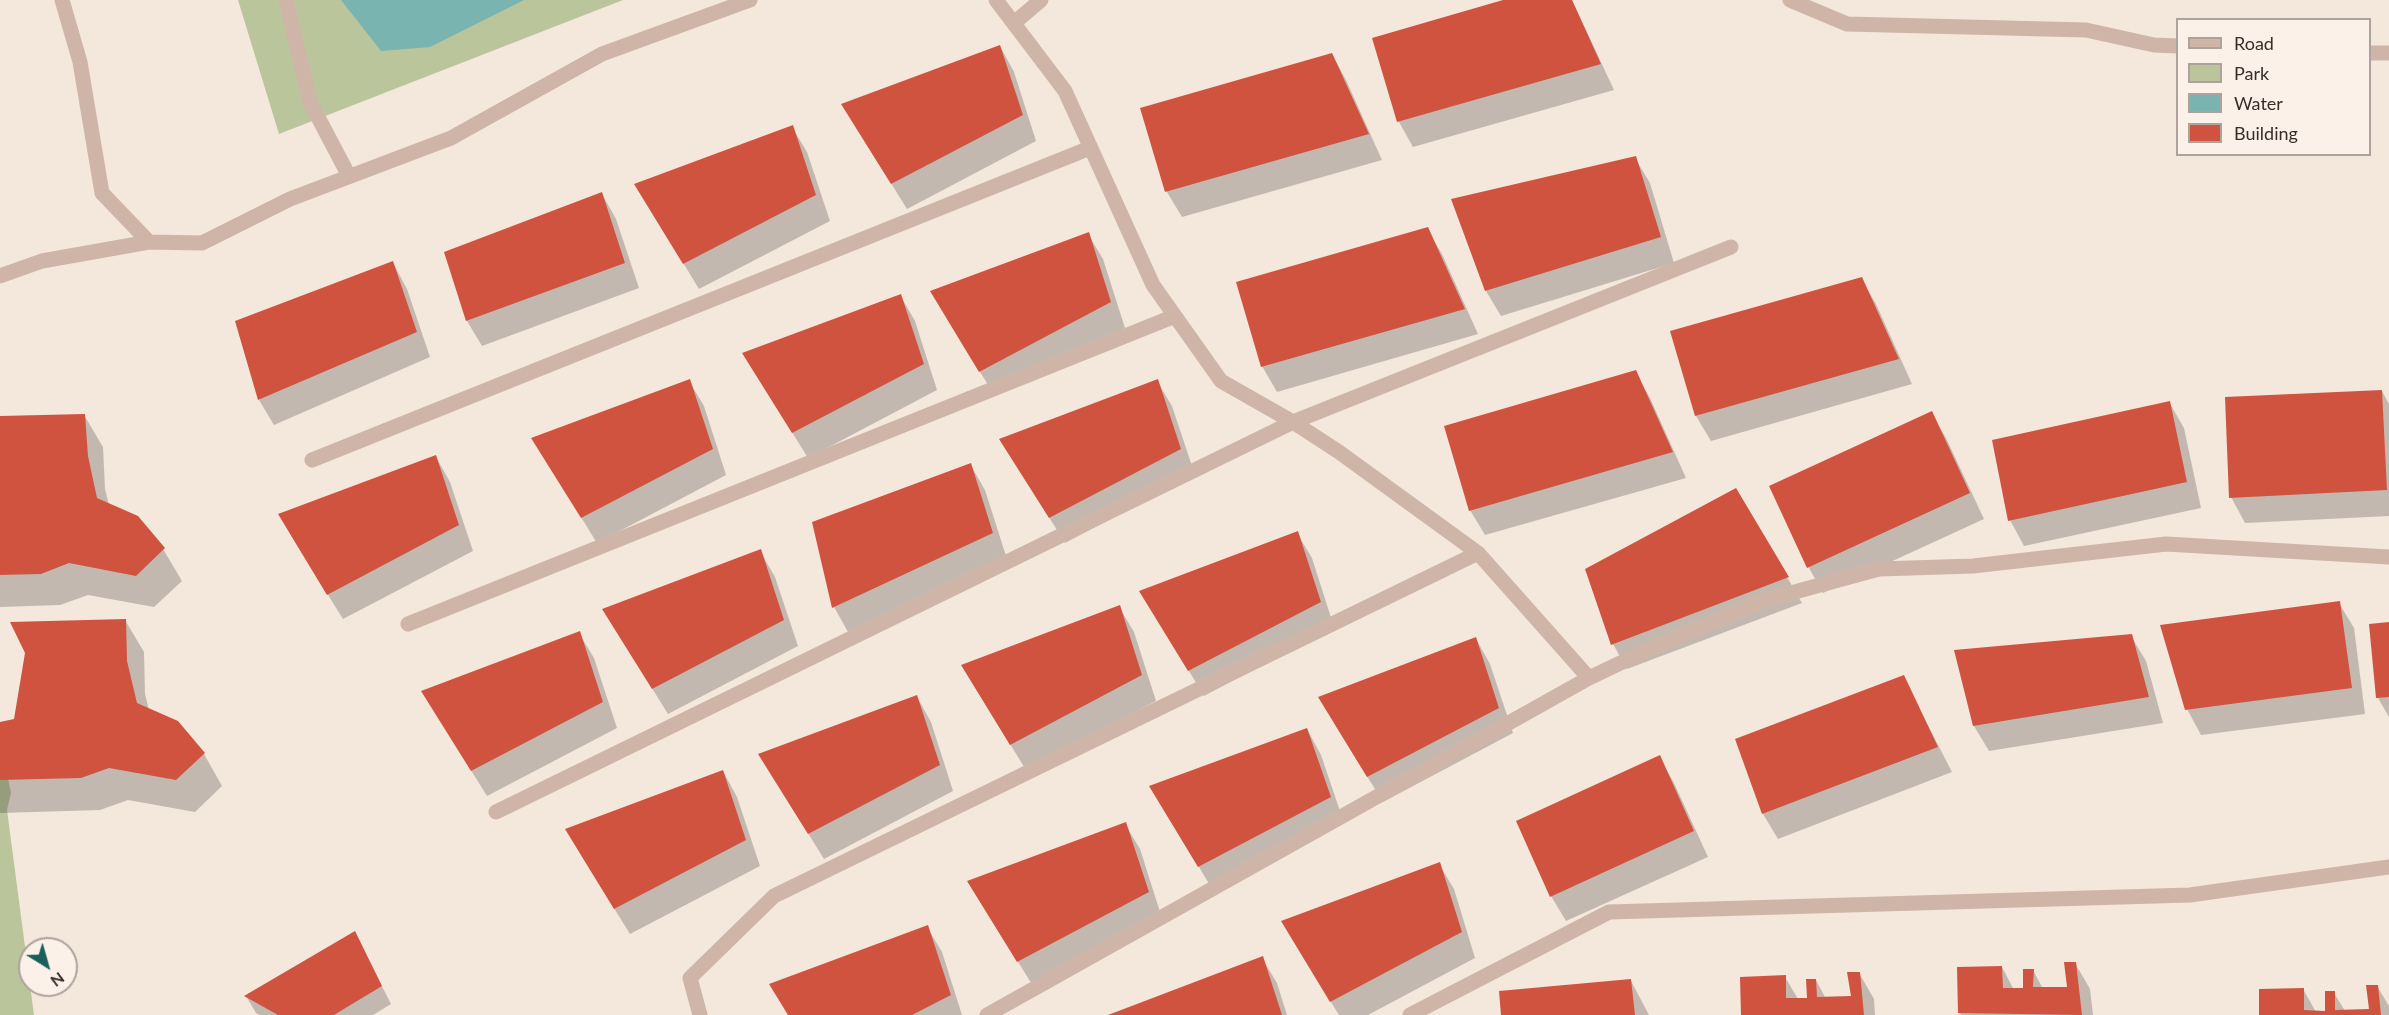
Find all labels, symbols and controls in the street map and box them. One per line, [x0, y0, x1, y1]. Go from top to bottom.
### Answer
legend [2176, 18, 2371, 156]
text: Road [2234, 32, 2274, 54]
text: Park [2234, 62, 2269, 84]
text: Water [2234, 92, 2283, 114]
text: Building [2234, 122, 2298, 144]
north arrow [18, 937, 78, 997]
text: N [47, 969, 69, 991]

